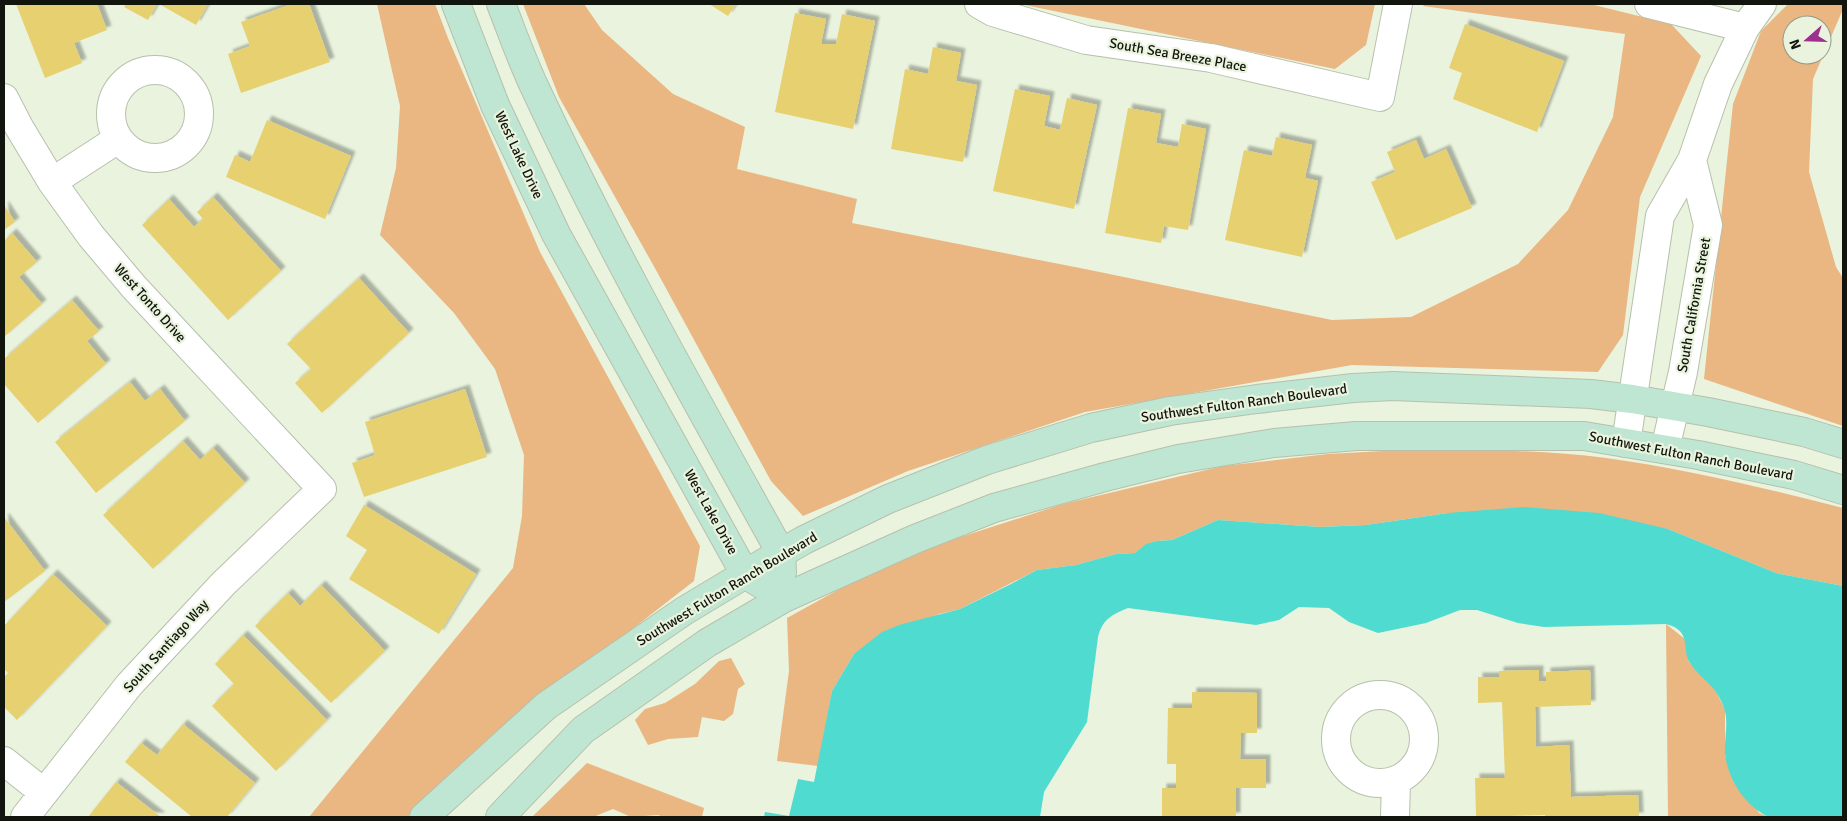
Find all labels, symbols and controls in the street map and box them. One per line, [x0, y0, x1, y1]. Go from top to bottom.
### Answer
north arrow [1782, 15, 1832, 65]
street label: South Sea Breeze Place [1108, 35, 1248, 75]
text: N [1786, 37, 1805, 52]
street label: West Lake Drive [491, 108, 547, 202]
street label: South California Street [1674, 236, 1714, 374]
street label: West Tonto Drive [110, 260, 190, 346]
street label: Southwest Fulton Ranch Boulevard [1140, 380, 1348, 426]
street label: Southwest Fulton Ranch Boulevard [1587, 428, 1795, 484]
street label: West Lake Drive [681, 466, 741, 558]
street label: Southwest Fulton Ranch Boulevard [634, 528, 820, 650]
street label: South Santiago Way [120, 596, 213, 696]

